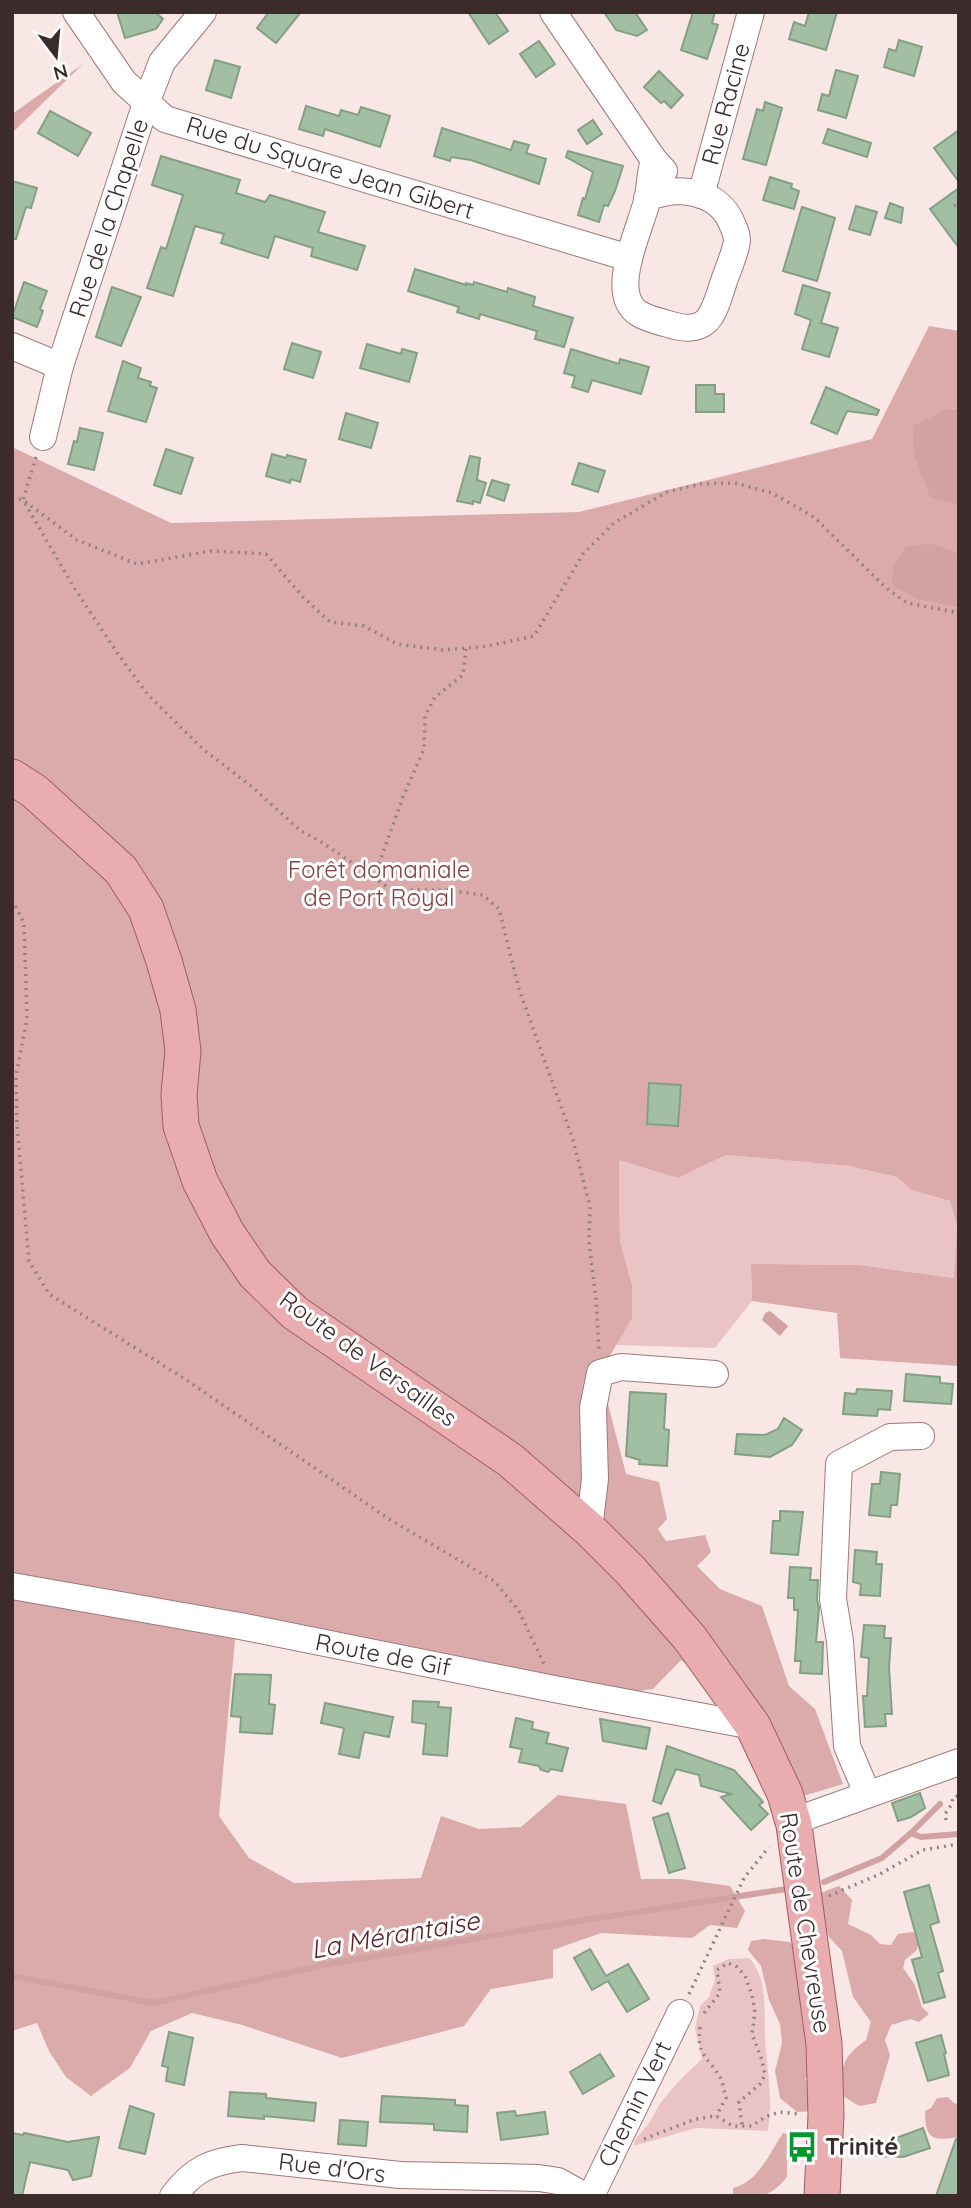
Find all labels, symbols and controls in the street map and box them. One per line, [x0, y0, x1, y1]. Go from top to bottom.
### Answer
north arrow [21, 21, 91, 91]
street label: Rue Racine [694, 39, 756, 168]
text: N [51, 59, 71, 86]
street label: Rue du Square Jean Gibert [183, 109, 478, 225]
street label: Rue de la Chapelle [62, 115, 154, 321]
park label: Forêt domaniale de Port Royal [288, 854, 470, 912]
street label: Route de Versailles [274, 1284, 463, 1433]
street label: Route de Gif [313, 1626, 454, 1682]
street label: Route de Chevreuse [774, 1810, 838, 2035]
water label: La Mérantaise [308, 1903, 483, 1966]
street label: Chemin Vert [591, 2036, 678, 2172]
bus stop icon: Trinité [785, 2130, 819, 2164]
place label: Trinité [825, 2131, 899, 2161]
street label: Rue d'Ors [277, 2146, 387, 2188]

